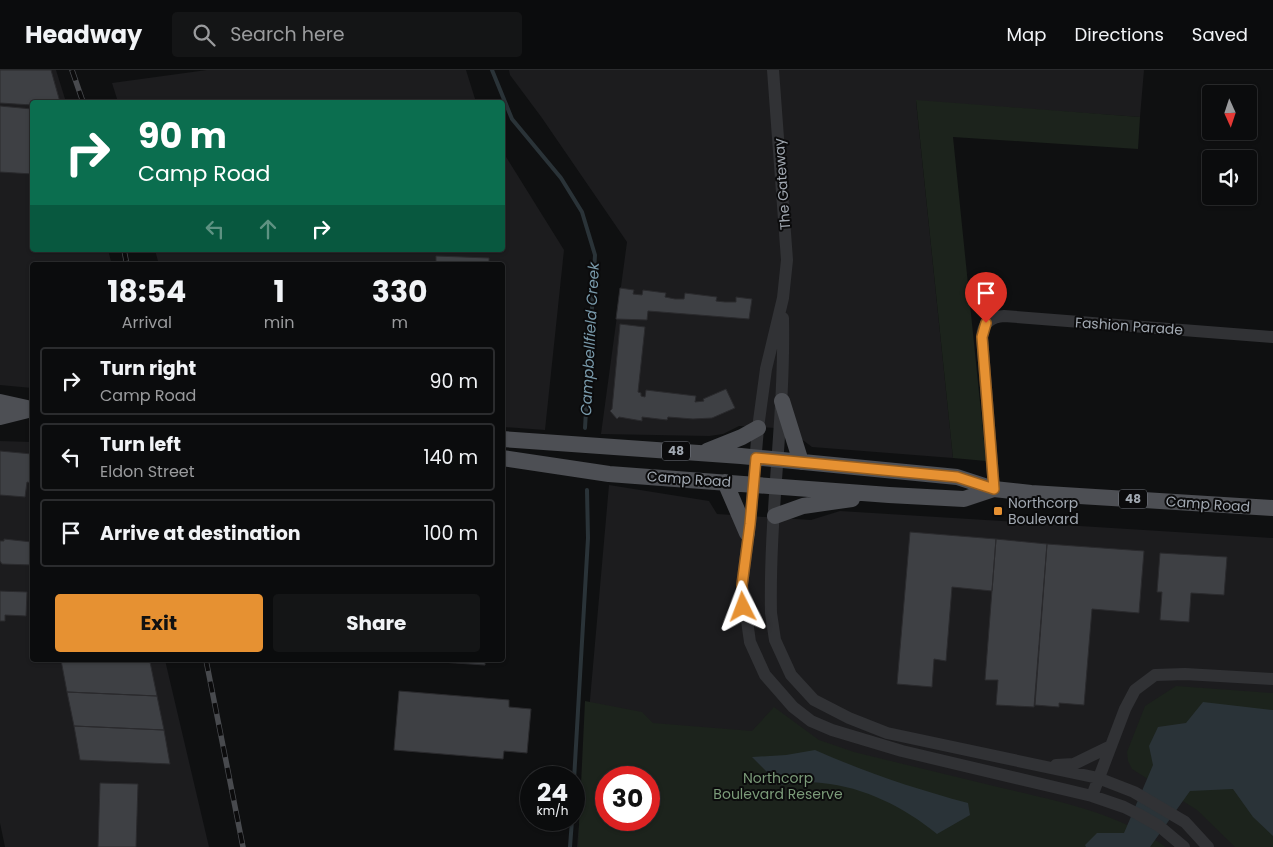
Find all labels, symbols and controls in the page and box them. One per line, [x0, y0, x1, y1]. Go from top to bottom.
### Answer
search box [172, 12, 522, 57]
text: Headway [25, 18, 142, 51]
icon: search [190, 21, 218, 49]
text: Search here [230, 21, 345, 48]
text: Map [1007, 22, 1046, 47]
text: Directions [1074, 22, 1164, 47]
text: Saved [1192, 22, 1248, 47]
north arrow [1202, 85, 1258, 140]
map controls [1202, 85, 1257, 205]
text: 90 m [138, 111, 227, 160]
icon: right [55, 120, 120, 185]
street label: The Gateway [769, 137, 795, 231]
button: sound [1202, 150, 1257, 205]
text: Camp Road [138, 158, 270, 189]
icon: left [201, 215, 229, 243]
icon: ahead [254, 215, 282, 243]
icon: right [307, 215, 335, 243]
water label: Campbellfield Creek [575, 260, 604, 416]
text: 18:54 [107, 270, 186, 313]
text: 1 [273, 270, 285, 313]
text: 330 [372, 270, 428, 313]
pin [965, 272, 1007, 323]
icon: arrive [972, 279, 1000, 307]
text: Arrival [122, 311, 172, 334]
text: min [264, 311, 294, 334]
text: m [391, 311, 408, 334]
street label: Fashion Parade [1074, 312, 1184, 340]
text: Turn right [100, 355, 196, 382]
icon: right [57, 367, 85, 395]
text: 90 m [429, 368, 478, 395]
text: Camp Road [100, 384, 196, 407]
text: Turn left [100, 431, 181, 458]
road number: 48 [662, 442, 690, 461]
icon: left [57, 443, 85, 471]
text: 140 m [423, 444, 478, 471]
text: Eldon Street [100, 460, 195, 483]
street label: Camp Road [646, 466, 732, 492]
road number: 48 [1119, 489, 1147, 508]
street label: Camp Road [1165, 491, 1251, 517]
place label: Northcorp Boulevard [1008, 493, 1079, 529]
marker: Northcorp Boulevard [992, 505, 1004, 517]
icon: arrive [57, 519, 85, 547]
text: Arrive at destination [100, 520, 301, 547]
text: 100 m [423, 520, 478, 547]
position arrow [716, 580, 768, 632]
button: Exit [55, 594, 263, 652]
button: Share [273, 594, 480, 652]
speed limit sign: 30 [595, 766, 660, 831]
park label: Northcorp Boulevard Reserve [713, 768, 843, 804]
text: 24 [537, 775, 568, 810]
text: km/h [537, 802, 568, 819]

